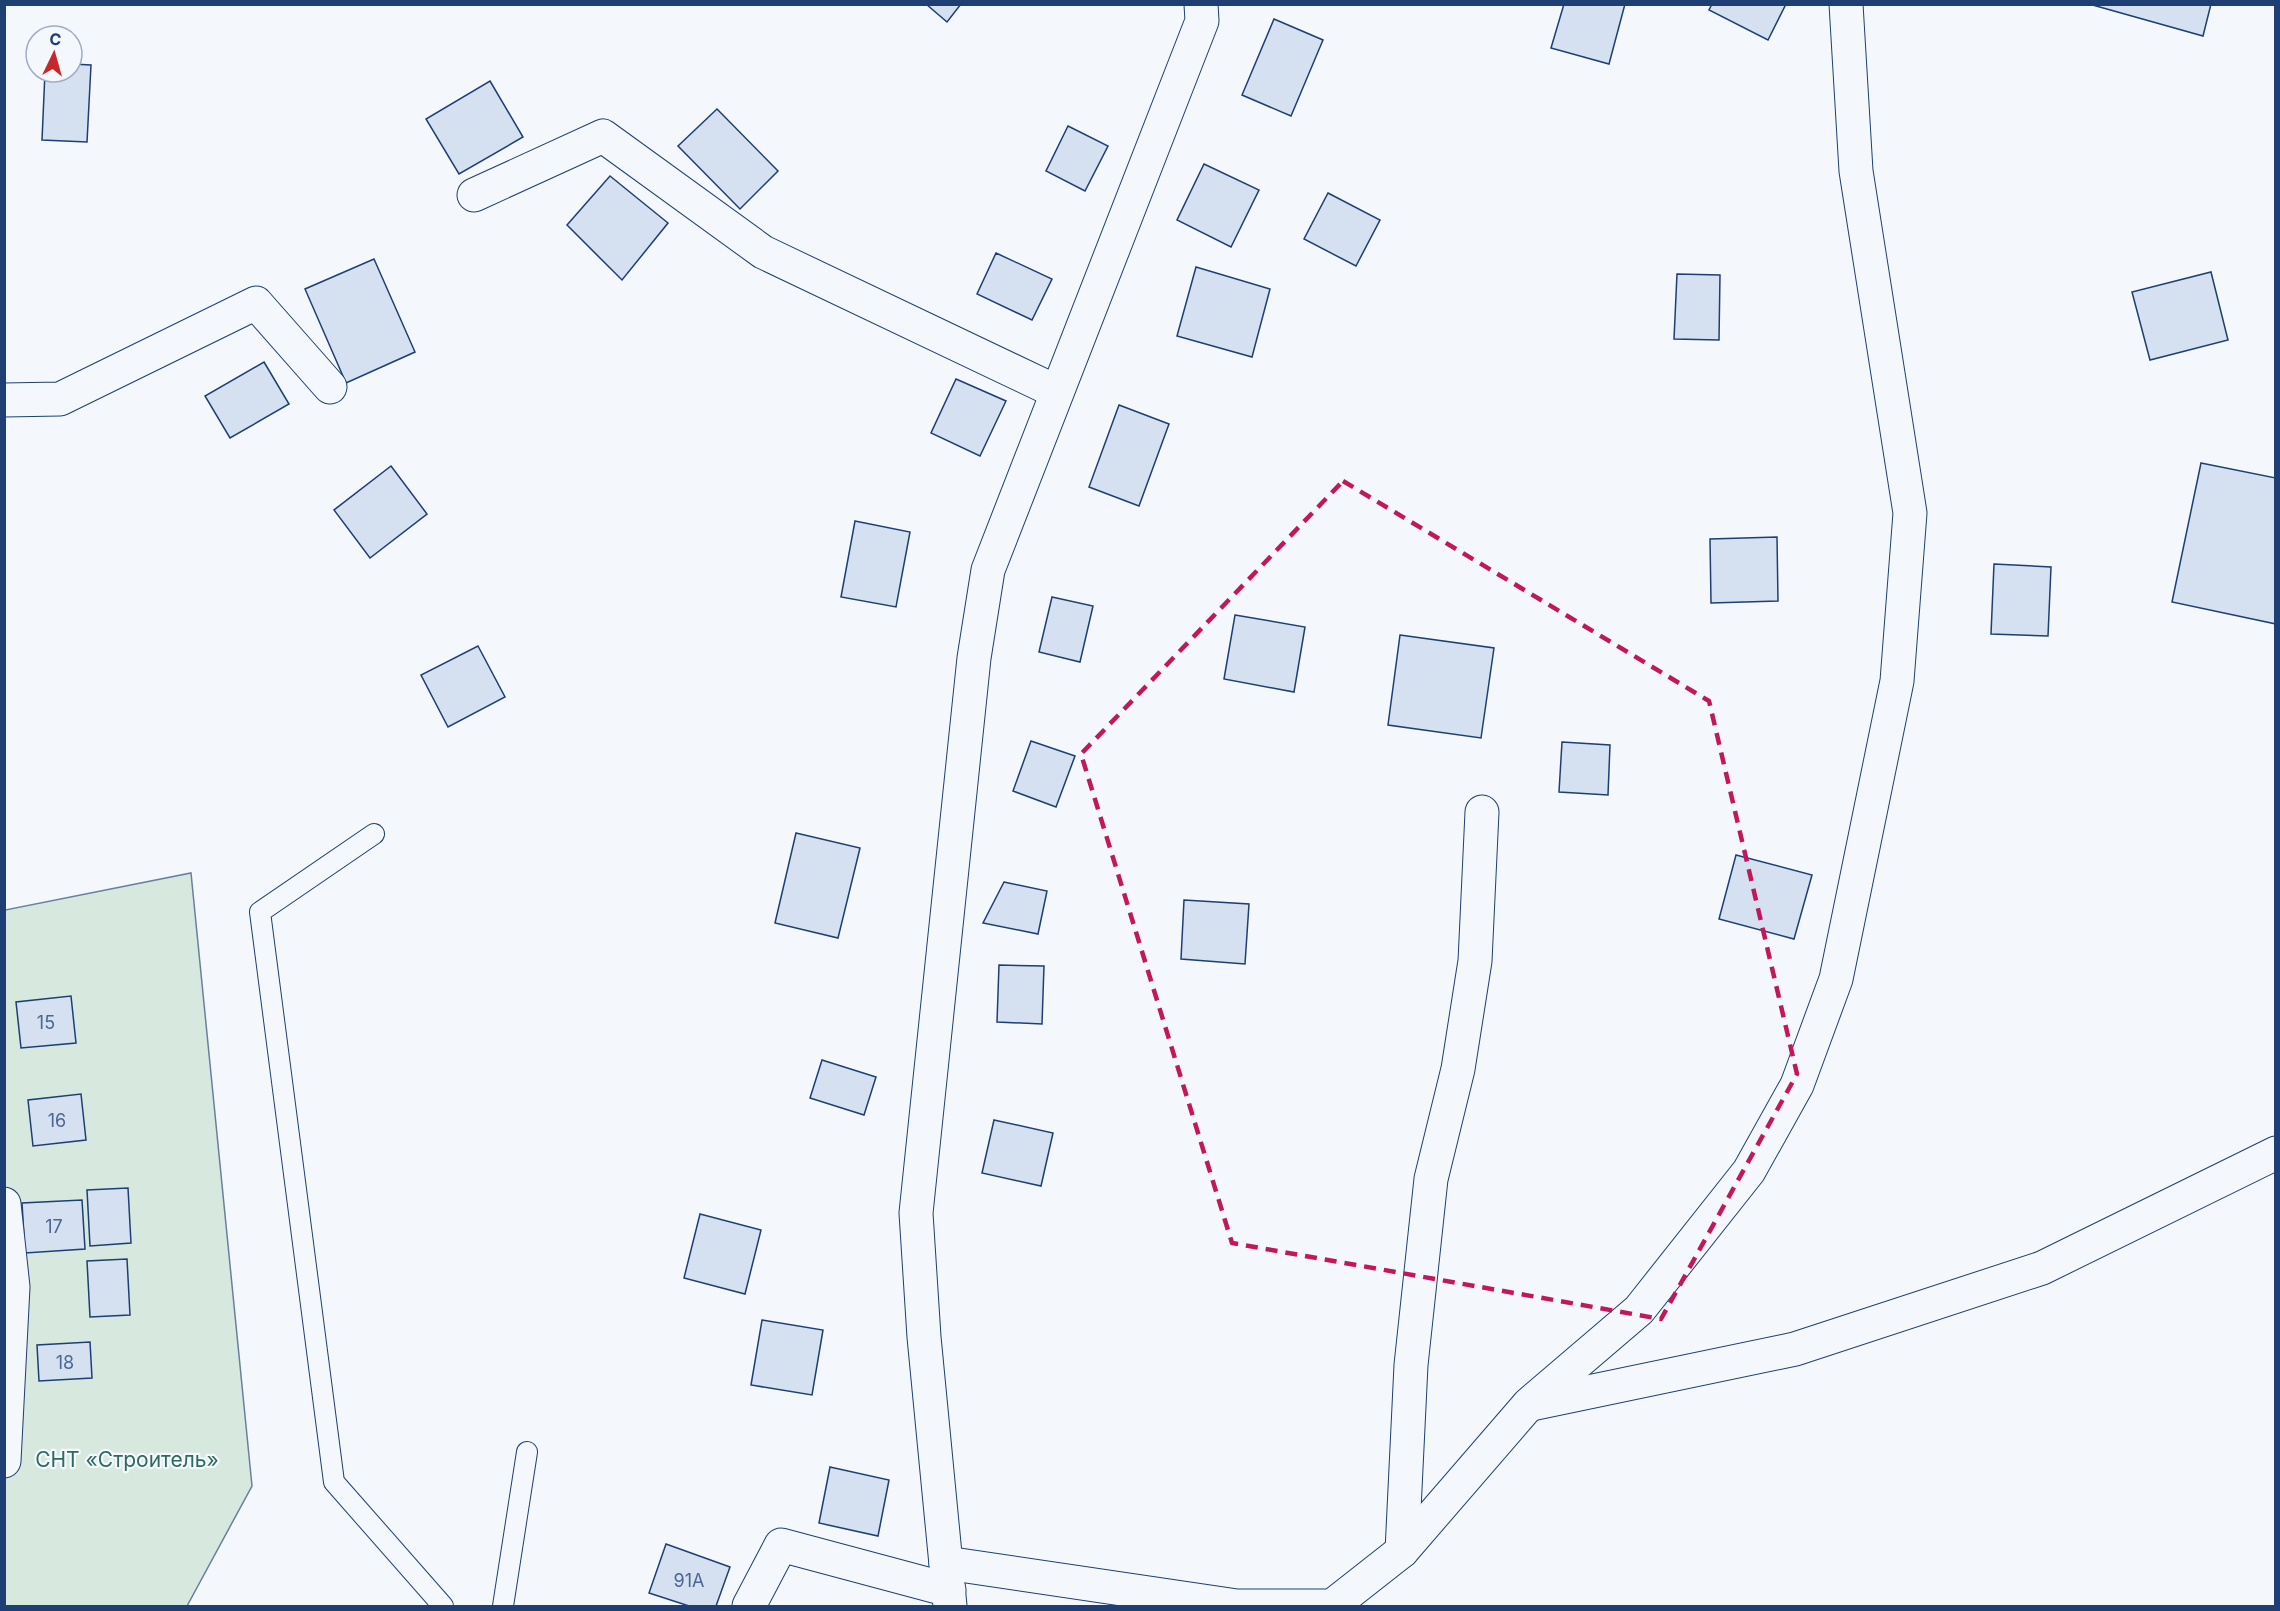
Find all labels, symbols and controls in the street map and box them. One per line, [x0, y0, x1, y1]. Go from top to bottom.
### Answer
north arrow [24, 24, 84, 84]
text: С [49, 29, 62, 50]
house number: 15 [37, 1012, 55, 1033]
house number: 16 [48, 1110, 66, 1131]
house number: 17 [45, 1216, 63, 1237]
house number: 18 [56, 1352, 74, 1373]
park label: СНТ «Строитель» [35, 1447, 219, 1472]
house number: 91А [674, 1570, 704, 1591]

